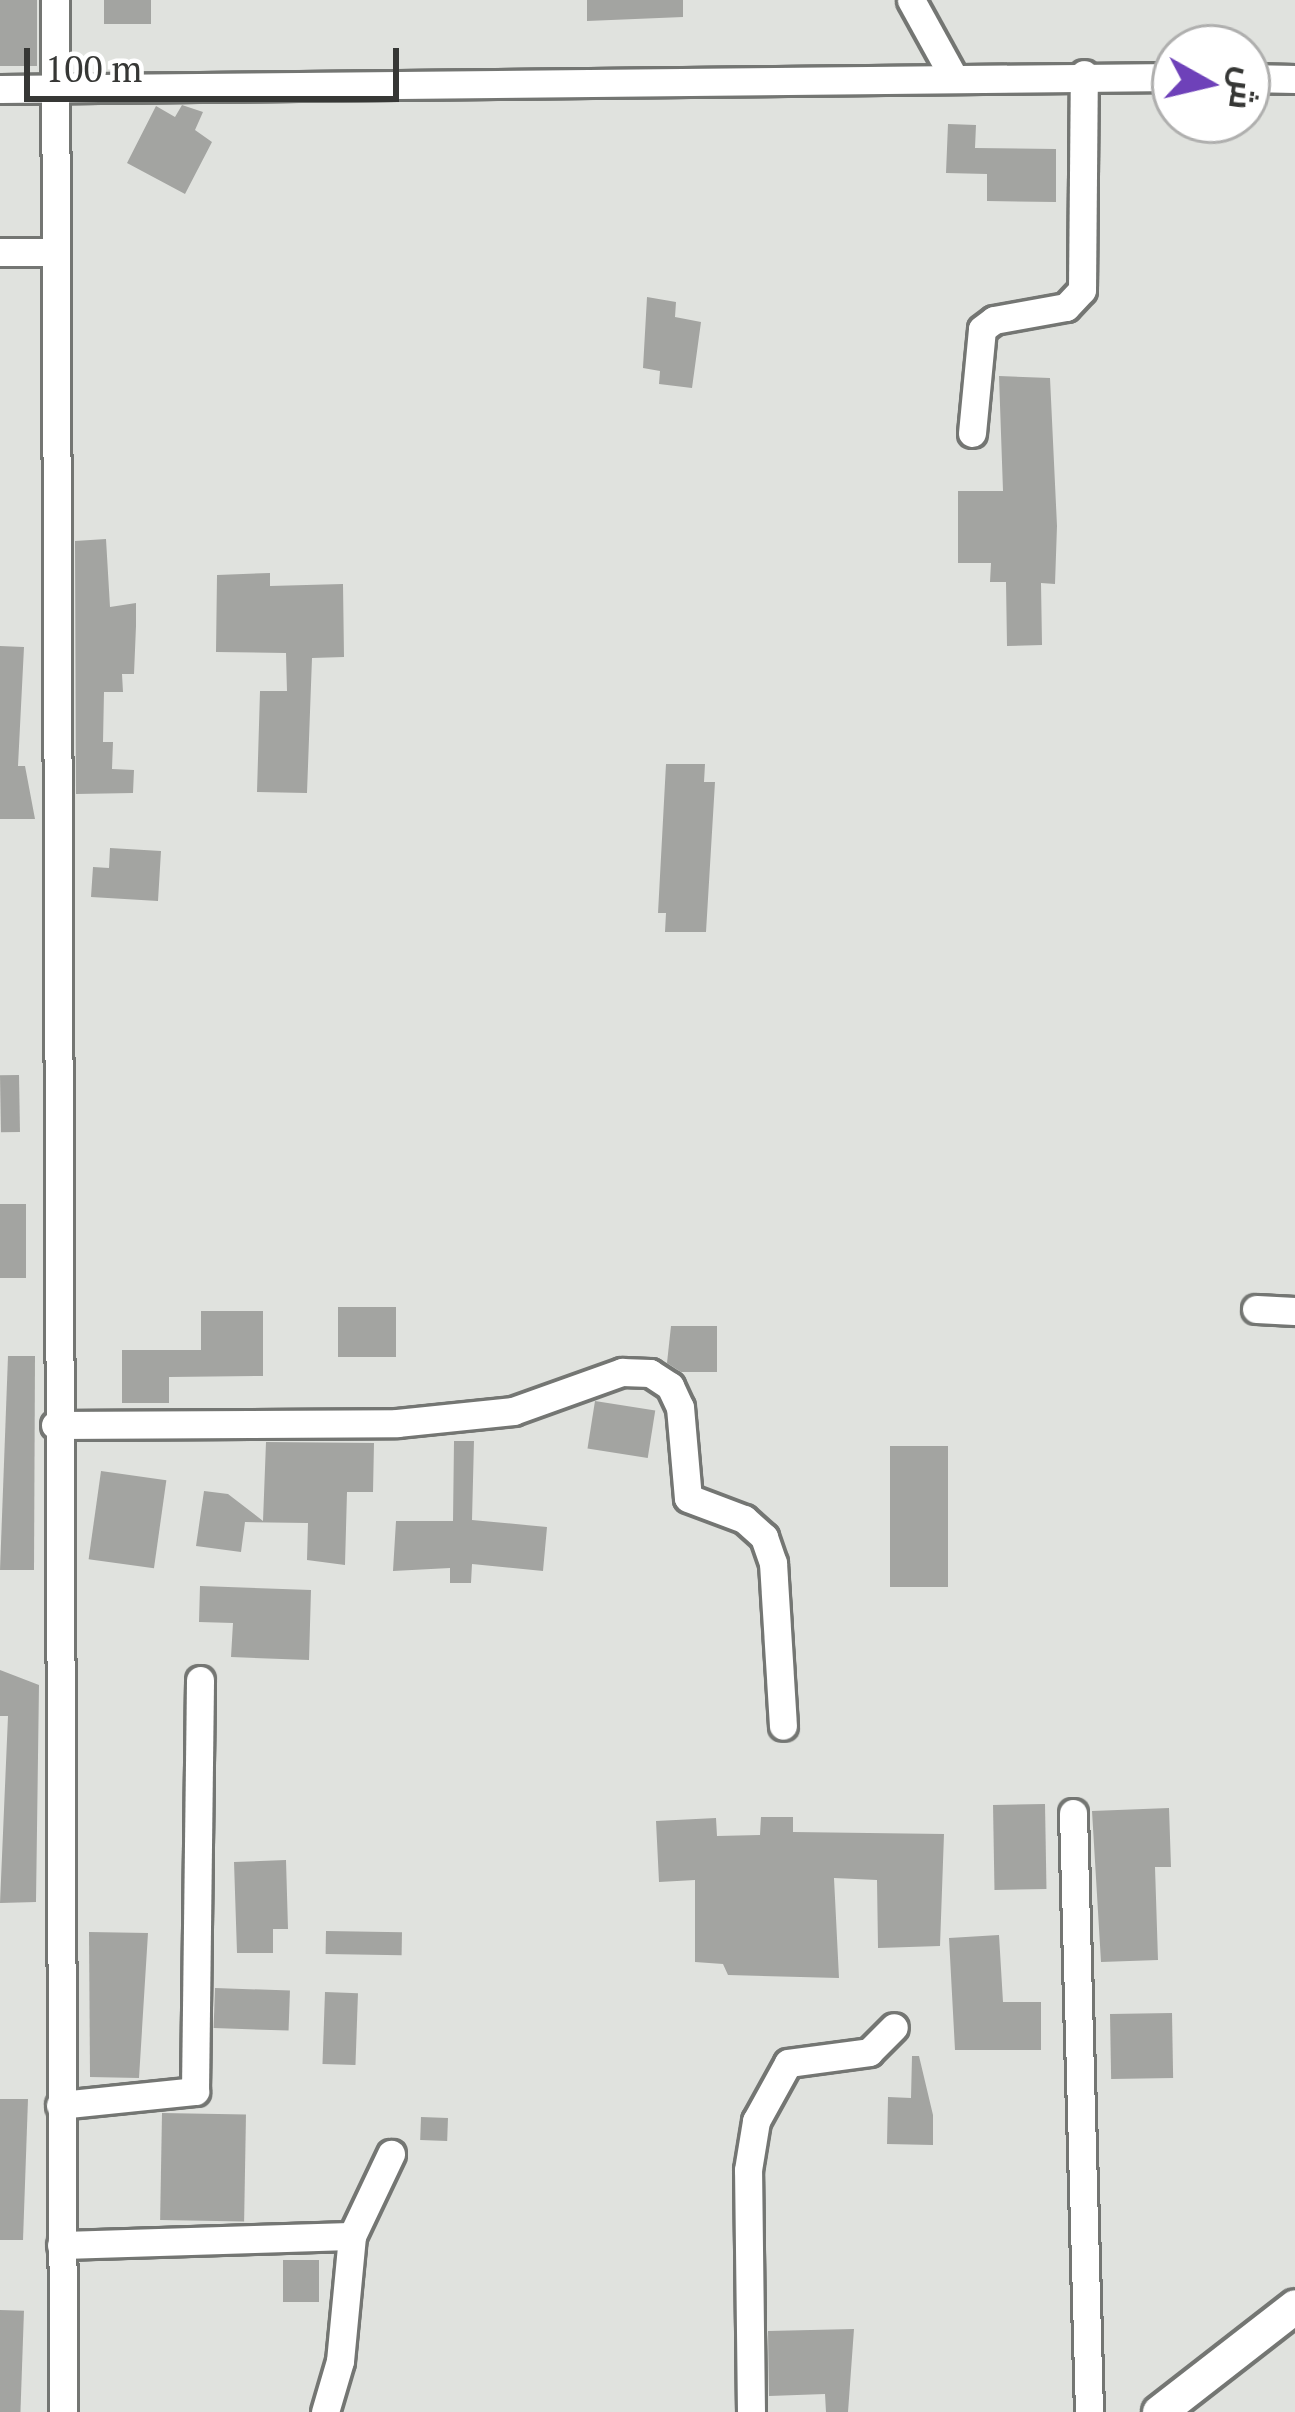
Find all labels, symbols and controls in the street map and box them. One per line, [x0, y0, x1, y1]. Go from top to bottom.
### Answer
scale bar [30, 24, 405, 98]
north arrow [1151, 24, 1271, 144]
text: 100 m [45, 45, 142, 92]
text: ش [1220, 65, 1268, 113]

